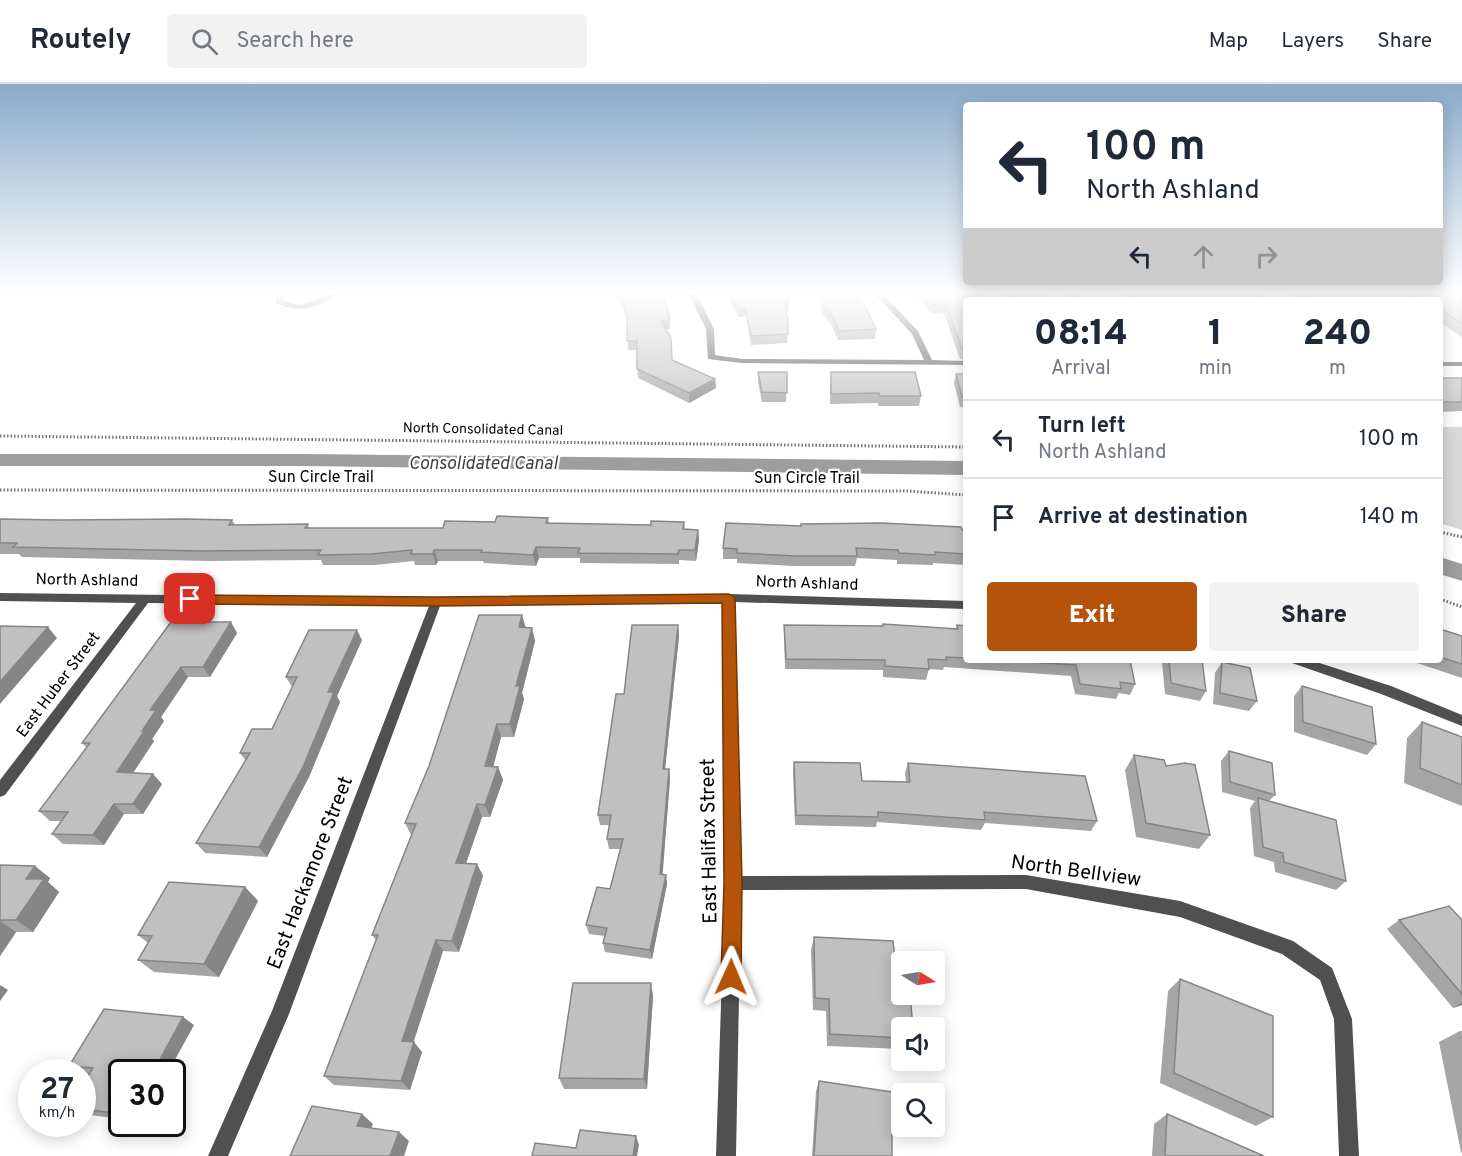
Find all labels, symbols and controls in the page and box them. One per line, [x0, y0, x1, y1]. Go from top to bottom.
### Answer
search box [167, 14, 587, 68]
text: Routely [30, 23, 131, 59]
icon: search [188, 25, 221, 58]
text: Search here [236, 28, 354, 55]
text: Map [1209, 28, 1248, 55]
text: Layers [1281, 28, 1344, 55]
text: Share [1377, 28, 1432, 55]
text: 100 m [1086, 122, 1205, 175]
icon: left [987, 126, 1065, 204]
text: North Ashland [1086, 174, 1260, 208]
icon: left [1124, 240, 1157, 273]
icon: ahead [1187, 240, 1220, 273]
icon: right [1250, 240, 1283, 273]
text: 08:14 [1034, 312, 1128, 358]
text: 1 [1208, 312, 1223, 358]
text: 240 [1303, 312, 1372, 358]
text: Arrival [1051, 356, 1111, 382]
text: min [1199, 356, 1232, 382]
text: m [1329, 356, 1346, 382]
text: Turn left [1038, 413, 1126, 440]
street label: North Consolidated Canal [403, 420, 563, 440]
icon: left [987, 423, 1020, 456]
text: 100 m [1359, 426, 1419, 453]
text: North Ashland [1038, 440, 1167, 466]
water label: Consolidated Canal [408, 453, 559, 476]
street label: Sun Circle Trail [268, 468, 374, 488]
street label: Sun Circle Trail [754, 469, 860, 489]
icon: arrive [987, 501, 1020, 534]
text: Arrive at destination [1038, 504, 1248, 531]
text: 140 m [1360, 504, 1419, 531]
street label: North Ashland [35, 570, 139, 592]
street label: North Ashland [755, 572, 859, 596]
pin [164, 573, 215, 624]
icon: arrive [173, 582, 206, 615]
button: Exit [987, 582, 1197, 651]
button: Share [1209, 582, 1419, 651]
street label: East Huber Street [13, 628, 105, 742]
street label: East Halifax Street [696, 758, 724, 924]
street label: East Hackamore Street [262, 773, 360, 973]
street label: North Bellview [1009, 850, 1143, 894]
position arrow [699, 945, 763, 1009]
north arrow [891, 951, 945, 1005]
map controls [891, 951, 945, 1137]
button: sound [891, 1017, 945, 1071]
speed limit sign: 30 [108, 1059, 186, 1137]
text: 27 [40, 1072, 74, 1109]
button: search [891, 1083, 945, 1137]
text: km/h [39, 1104, 75, 1123]

